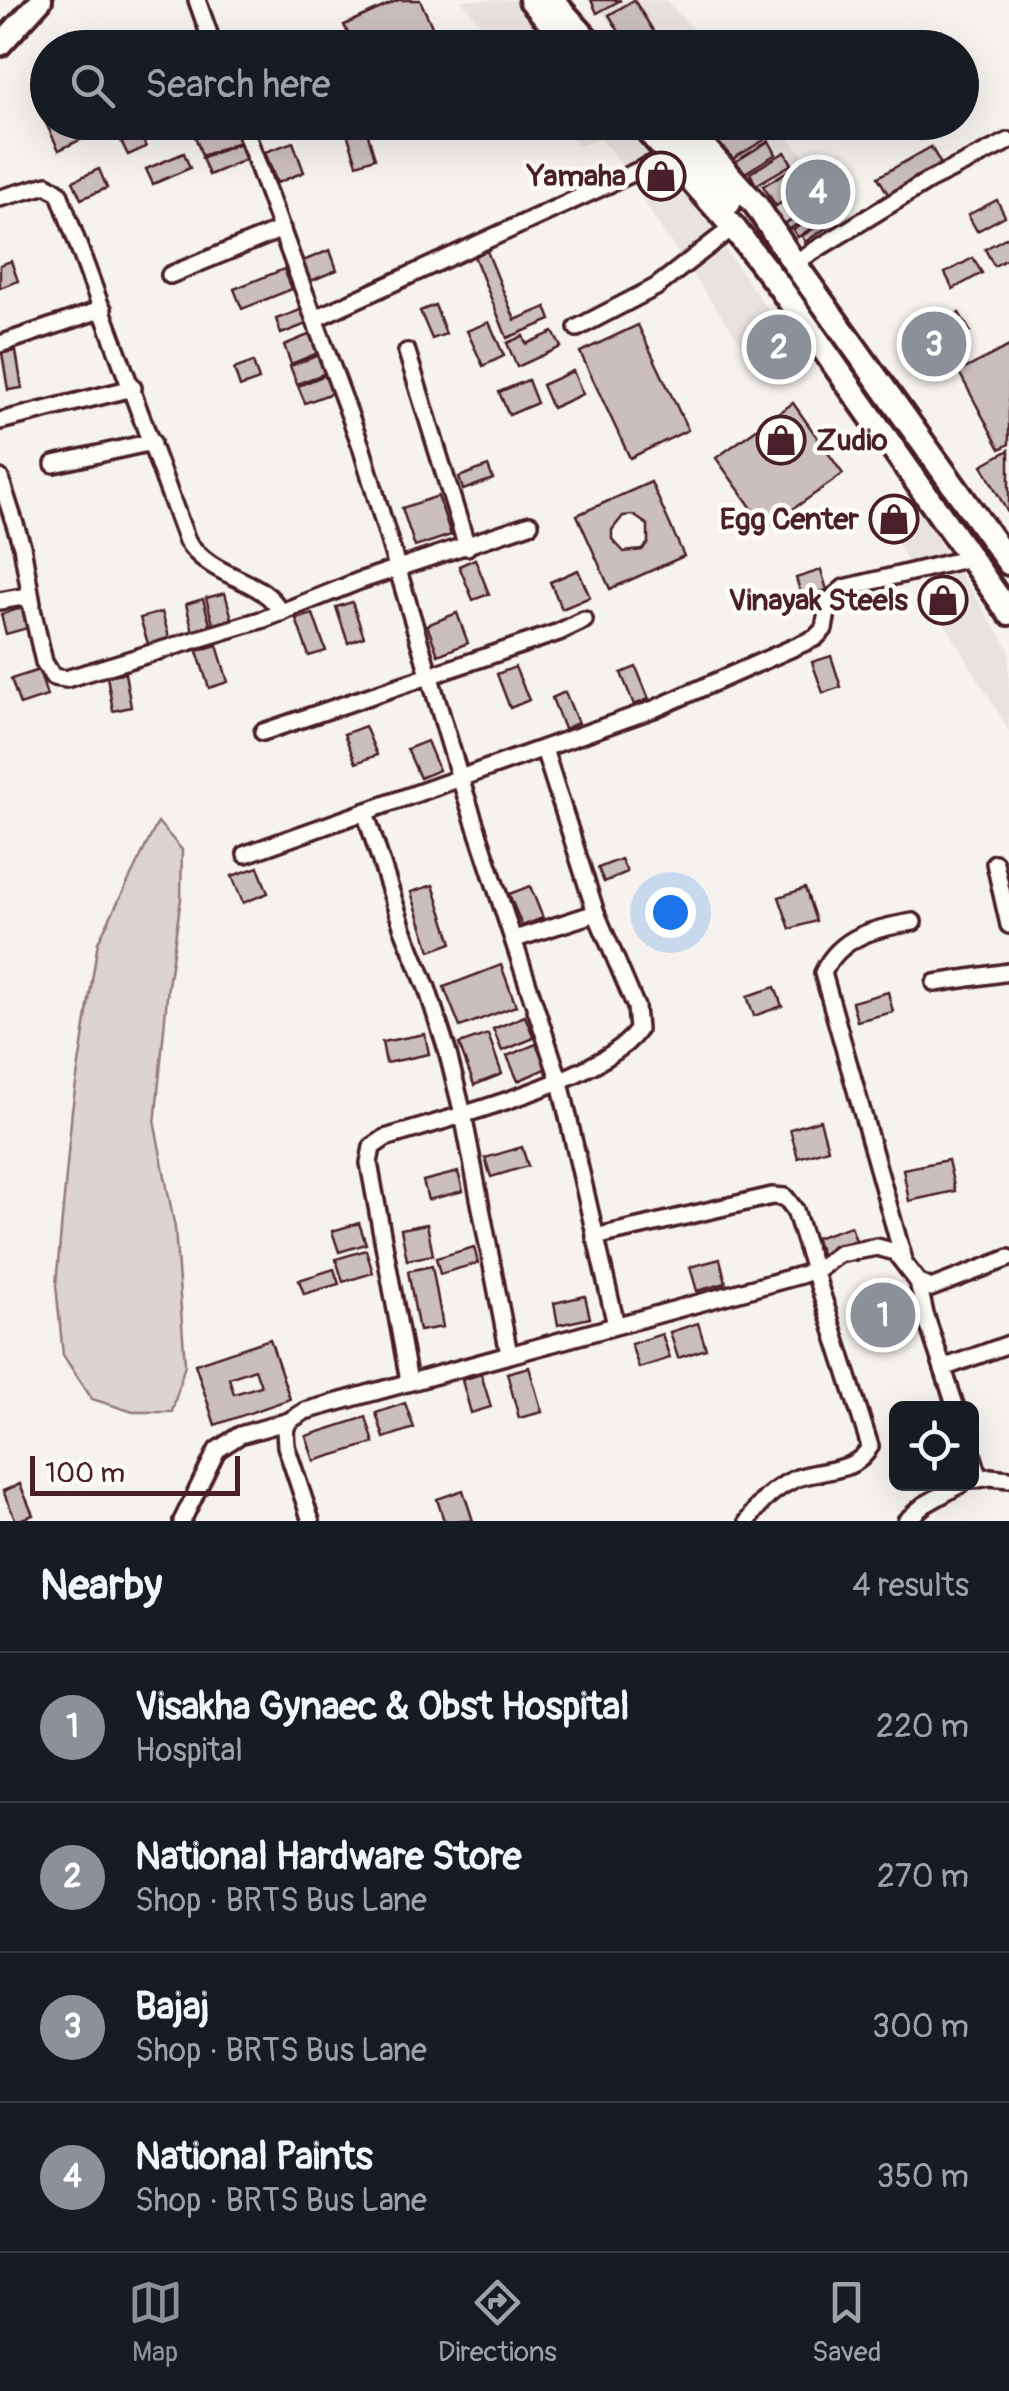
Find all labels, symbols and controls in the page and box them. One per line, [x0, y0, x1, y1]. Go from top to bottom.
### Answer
search box [30, 30, 979, 140]
icon: search [65, 58, 120, 113]
text: Search here [145, 61, 331, 109]
shop icon: Yamaha [635, 150, 687, 202]
pin: 4 [786, 154, 850, 230]
place label: Yamaha [525, 158, 626, 195]
pin: 3 [902, 306, 966, 382]
pin: 2 [746, 310, 812, 384]
shop icon: Zudio [755, 414, 807, 466]
place label: Zudio [816, 422, 888, 459]
shop icon: Egg Center [868, 493, 920, 545]
place label: Egg Center [720, 501, 859, 538]
shop icon: Vinayak Steels [917, 574, 969, 626]
place label: Vinayak Steels [729, 582, 909, 619]
your location [645, 887, 696, 938]
pin: 1 [850, 1278, 916, 1352]
map controls [889, 1401, 979, 1491]
button: locate [889, 1401, 979, 1491]
scale bar [30, 1451, 240, 1496]
text: 100 m [45, 1456, 125, 1491]
text: Nearby [40, 1560, 162, 1612]
text: 4 results [852, 1566, 969, 1606]
text: Visakha Gynaec & Obst Hospital [135, 1683, 629, 1731]
text: 1 [66, 1707, 79, 1747]
text: 220 m [876, 1707, 969, 1747]
text: Hospital [135, 1731, 243, 1771]
text: National Hardware Store [135, 1833, 521, 1881]
text: 2 [64, 1857, 81, 1897]
text: 270 m [877, 1857, 969, 1897]
text: Shop · BRTS Bus Lane [135, 1881, 427, 1921]
text: Bajaj [135, 1983, 209, 2031]
text: 3 [64, 2007, 81, 2047]
text: 300 m [872, 2007, 969, 2047]
text: Shop · BRTS Bus Lane [135, 2031, 427, 2071]
text: National Paints [135, 2133, 373, 2181]
text: 4 [63, 2157, 82, 2197]
text: 350 m [877, 2157, 969, 2197]
text: Shop · BRTS Bus Lane [135, 2181, 427, 2221]
tab: Map [128, 2275, 183, 2370]
tab: Directions [438, 2275, 557, 2370]
tab: Saved [812, 2275, 881, 2370]

